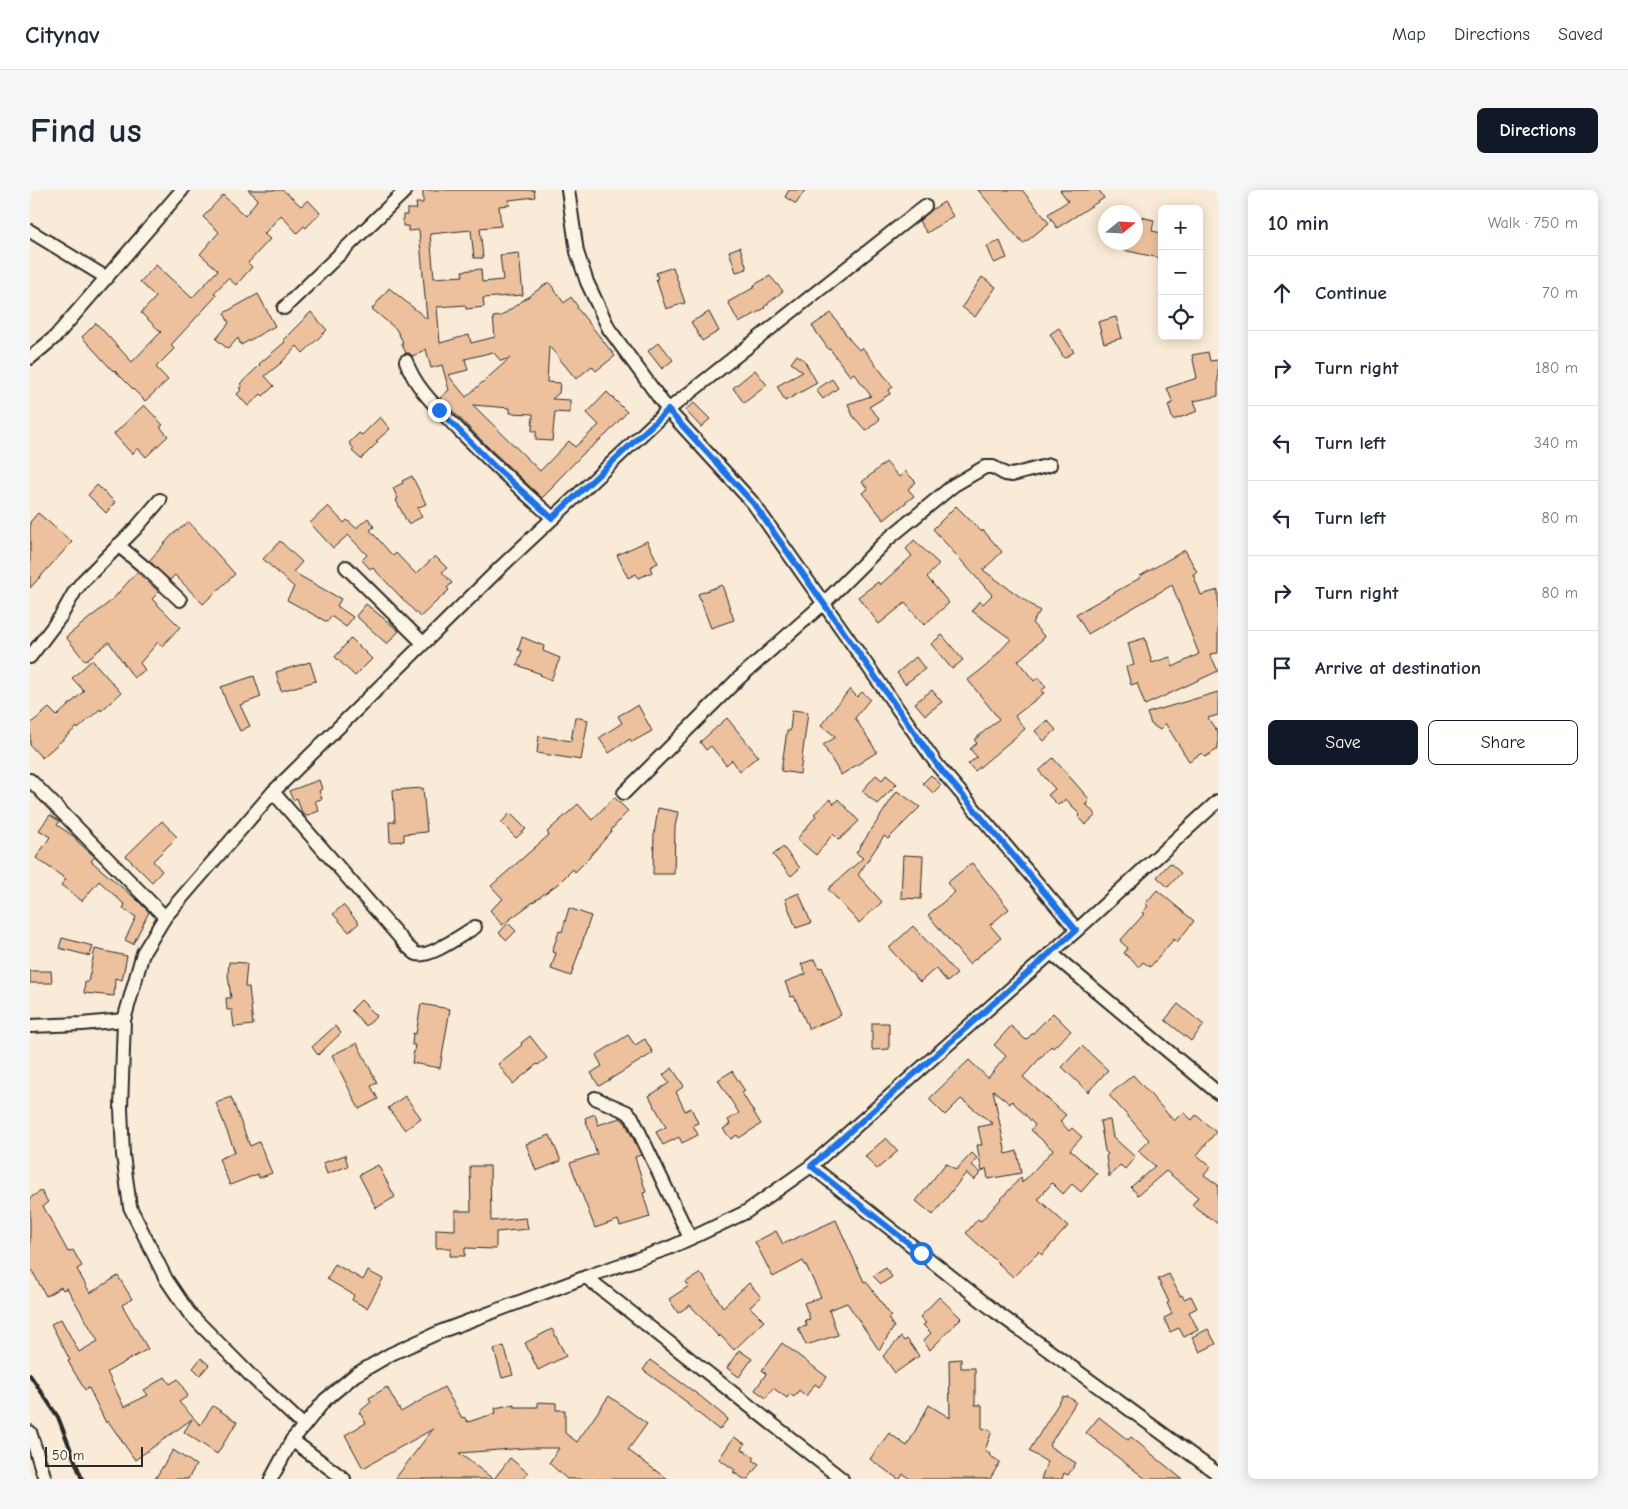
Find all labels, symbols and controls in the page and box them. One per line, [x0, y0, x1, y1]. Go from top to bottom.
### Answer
text: Citynav [25, 21, 100, 49]
text: Map [1392, 24, 1426, 45]
text: Directions [1454, 24, 1530, 45]
text: Saved [1558, 24, 1603, 45]
button: Directions [1477, 108, 1598, 153]
text: Find us [30, 110, 142, 151]
north arrow [1098, 205, 1143, 250]
map controls [1158, 205, 1203, 340]
button: + [1158, 205, 1203, 250]
text: 10 min [1268, 211, 1329, 235]
text: Walk · 750 m [1488, 214, 1578, 232]
button: − [1158, 250, 1203, 295]
icon: ahead [1268, 279, 1296, 307]
text: Continue [1315, 282, 1387, 304]
text: 70 m [1542, 284, 1578, 302]
button: locate [1158, 295, 1203, 340]
icon: right [1268, 354, 1296, 382]
text: Turn right [1315, 357, 1399, 379]
text: 180 m [1535, 359, 1578, 377]
route end [428, 399, 451, 422]
icon: left [1268, 429, 1296, 457]
text: Turn left [1315, 432, 1386, 454]
text: 340 m [1534, 434, 1578, 452]
icon: left [1268, 504, 1296, 532]
text: Turn left [1315, 507, 1386, 529]
text: 80 m [1541, 509, 1578, 527]
icon: right [1268, 579, 1296, 607]
text: Turn right [1315, 582, 1399, 604]
text: 80 m [1541, 584, 1578, 602]
icon: arrive [1268, 654, 1296, 682]
text: Arrive at destination [1315, 657, 1481, 679]
button: Save [1268, 720, 1418, 765]
button: Share [1428, 720, 1578, 765]
route start [910, 1242, 933, 1265]
scale bar [45, 1444, 142, 1467]
text: 50 m [52, 1447, 84, 1464]

